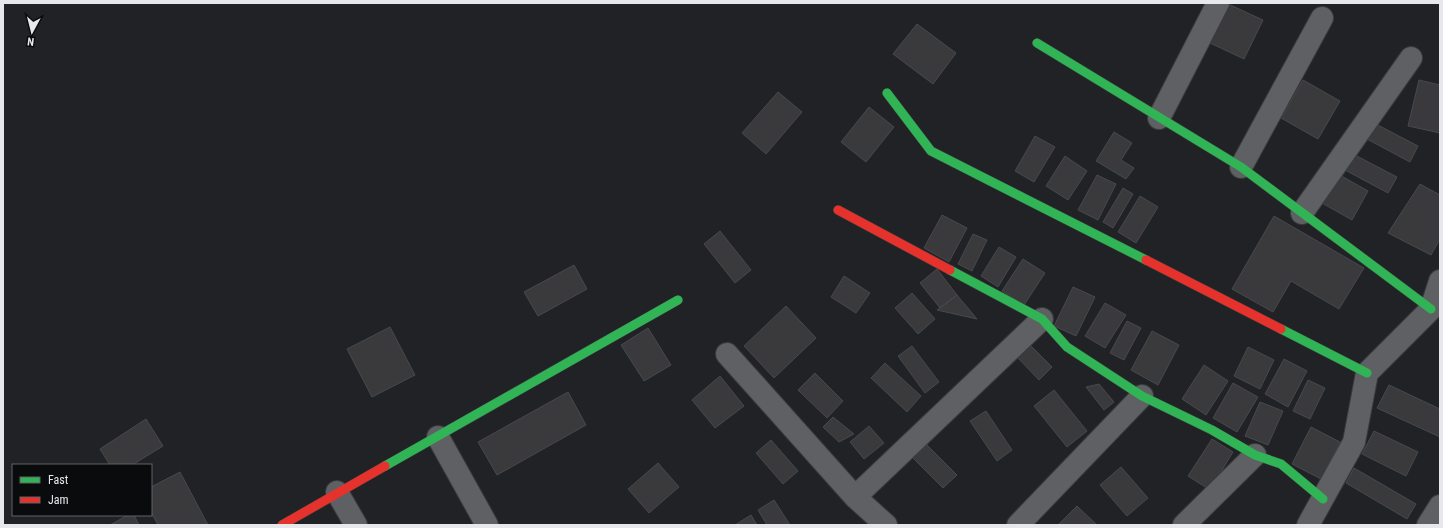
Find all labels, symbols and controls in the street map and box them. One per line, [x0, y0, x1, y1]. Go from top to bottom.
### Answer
north arrow [12, 12, 52, 52]
text: N [26, 35, 35, 48]
legend [12, 464, 152, 516]
text: Fast [48, 473, 69, 487]
text: Jam [48, 493, 69, 507]

